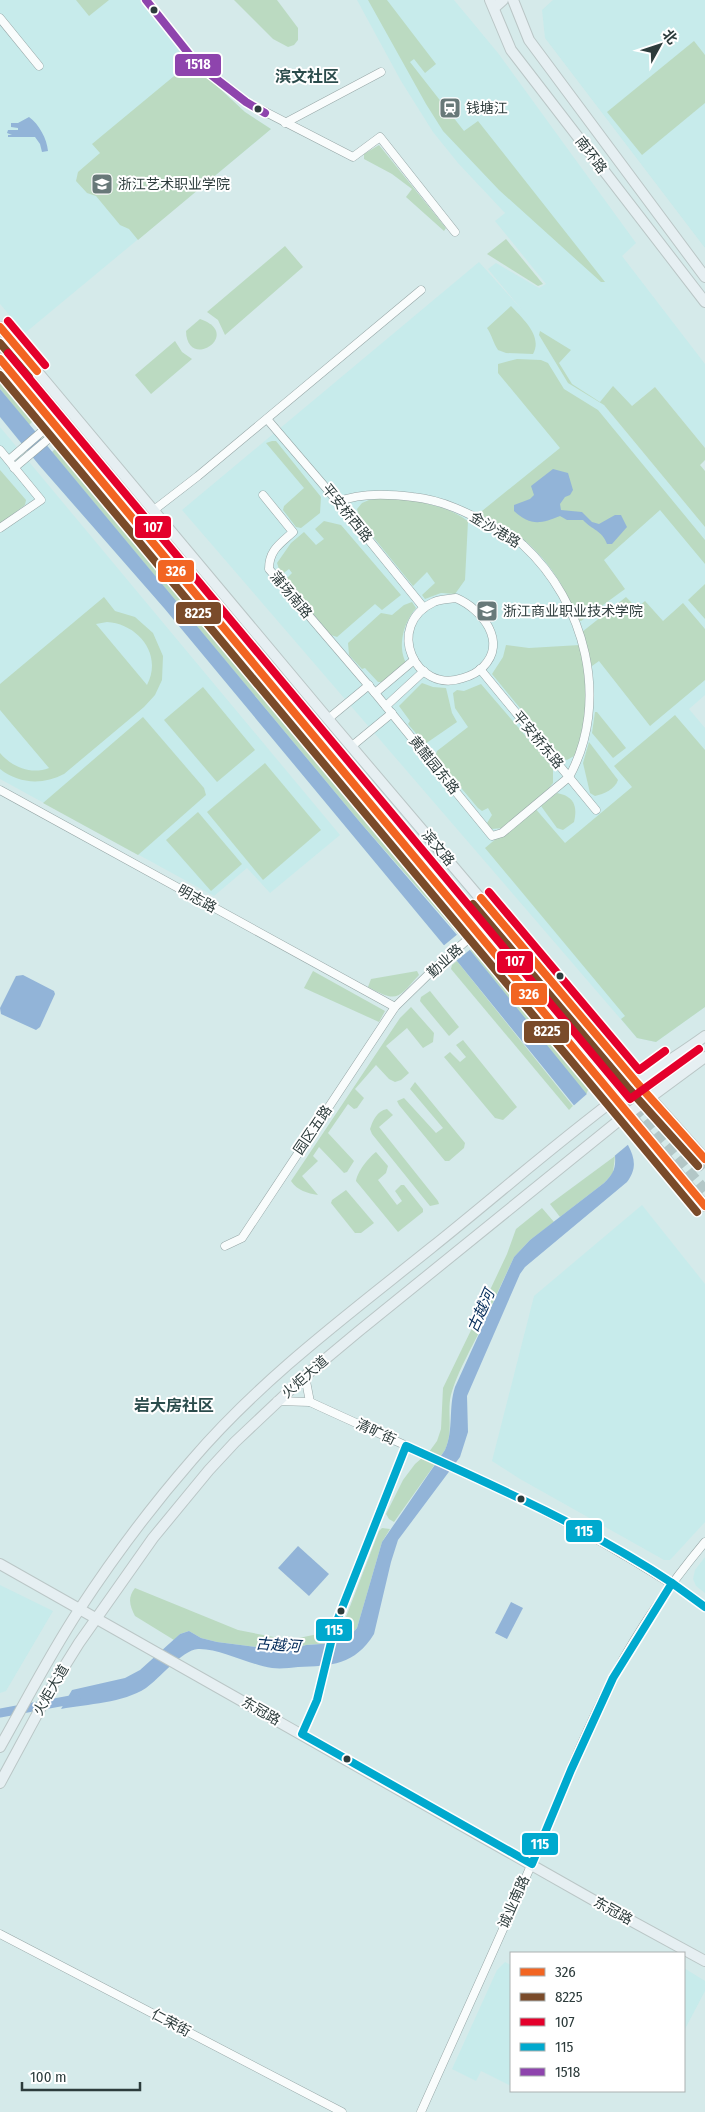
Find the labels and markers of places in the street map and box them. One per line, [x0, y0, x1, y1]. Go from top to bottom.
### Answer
unlabelled marker [149, 5, 159, 15]
station icon: 钱塘江 [438, 96, 462, 120]
place label: 钱塘江 [466, 100, 508, 117]
unlabelled marker [253, 104, 263, 114]
school or university icon: 浙江艺术职业学院 [90, 172, 114, 196]
place label: 浙江艺术职业学院 [118, 176, 230, 193]
school or university icon: 浙江商业职业技术学院 [475, 599, 499, 623]
place label: 浙江商业职业技术学院 [503, 603, 643, 620]
unlabelled marker [555, 971, 565, 981]
unlabelled marker [516, 1494, 526, 1504]
unlabelled marker [336, 1606, 346, 1616]
unlabelled marker [342, 1754, 352, 1764]

